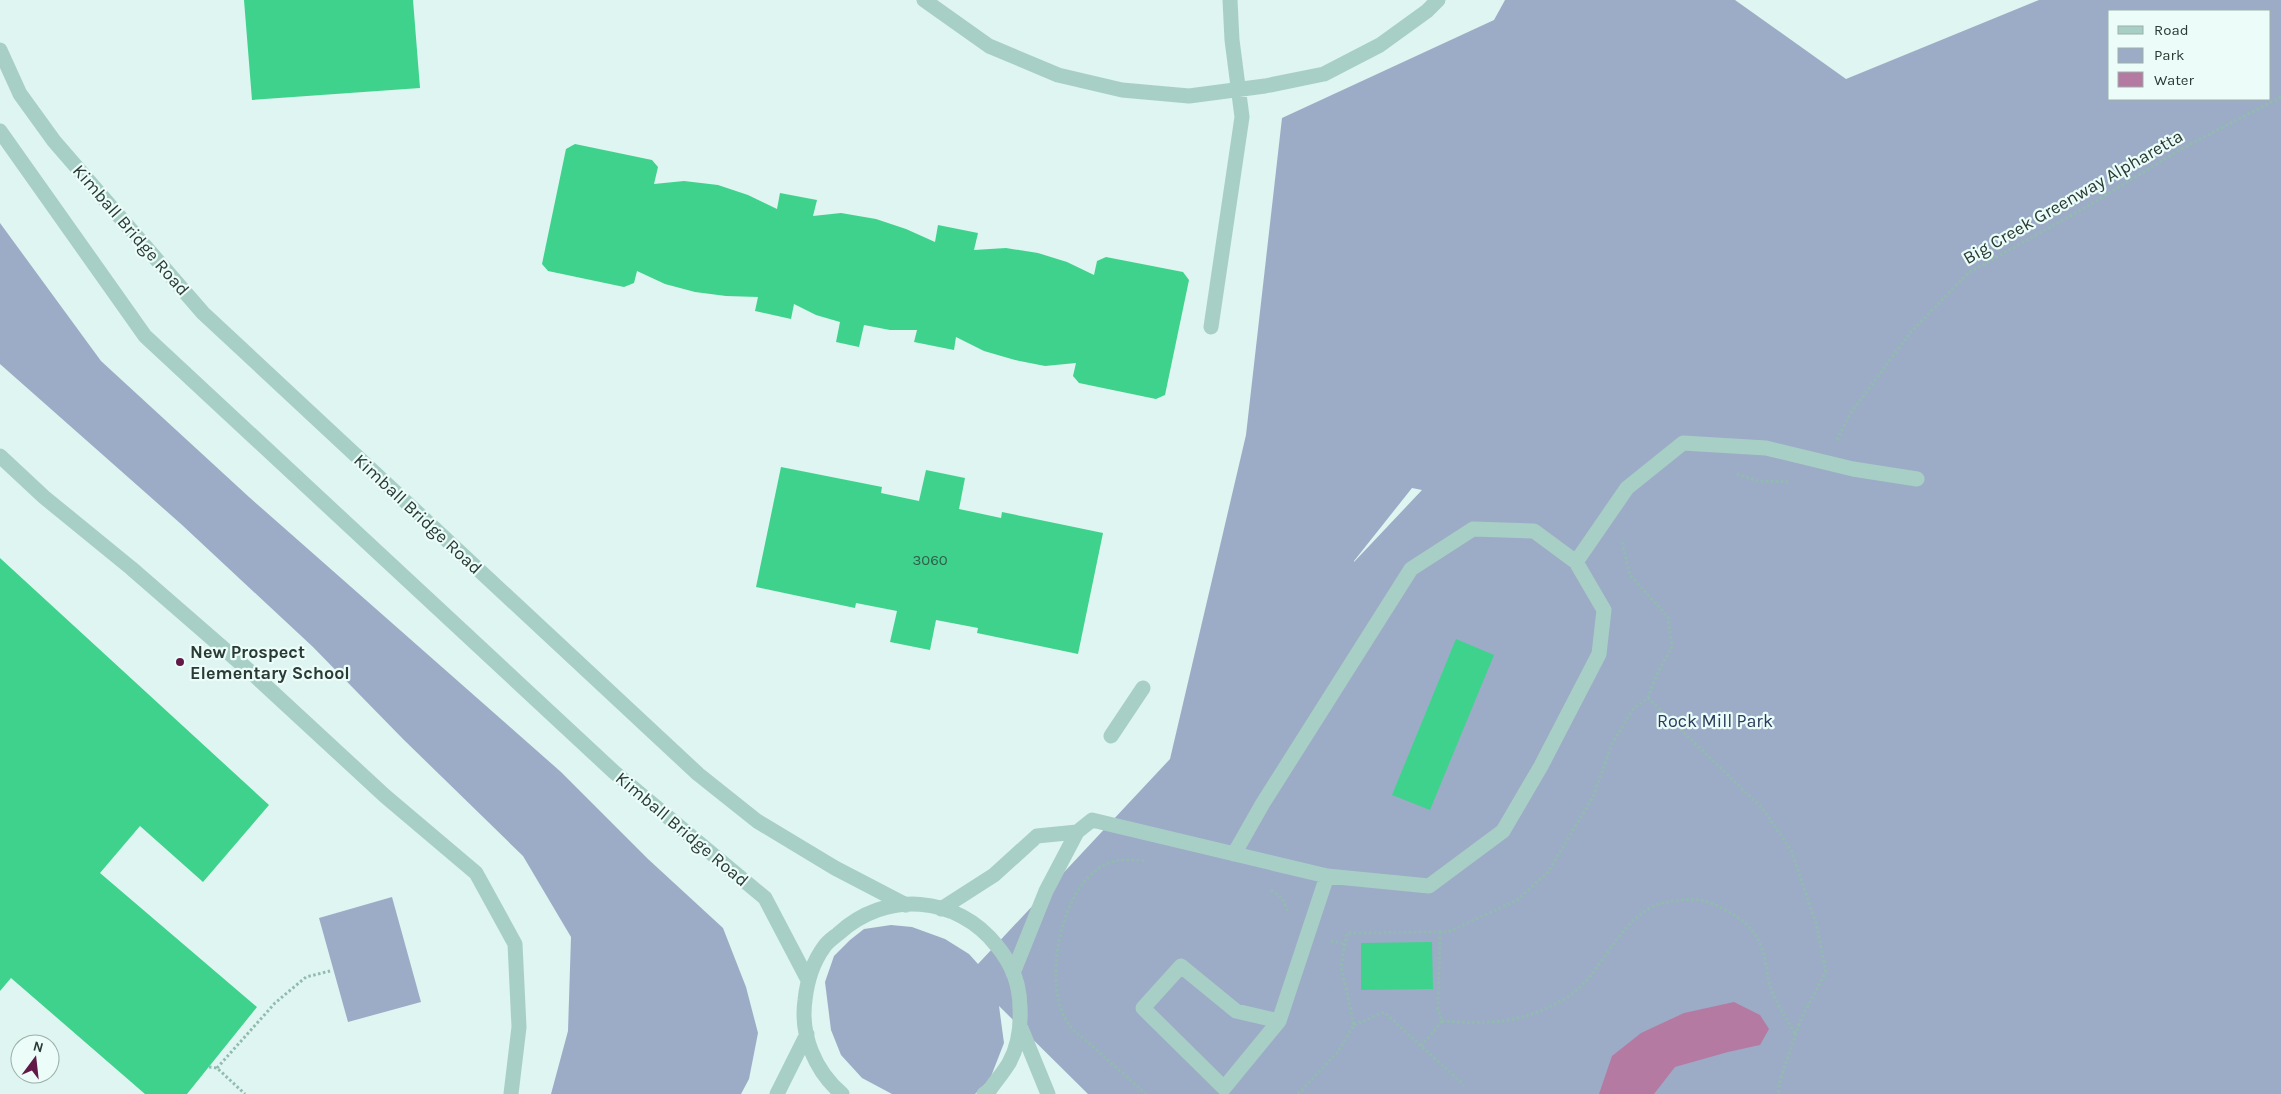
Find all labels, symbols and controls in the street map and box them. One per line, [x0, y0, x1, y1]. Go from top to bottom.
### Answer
legend [2108, 10, 2271, 100]
text: Road [2154, 21, 2189, 39]
text: Park [2154, 46, 2184, 64]
text: Water [2154, 71, 2195, 89]
street label: Big Creek Greenway Alpharetta [1959, 125, 2187, 269]
street label: Kimball Bridge Road [68, 160, 194, 300]
street label: Kimball Bridge Road [349, 449, 487, 579]
house number: 3060 [912, 551, 948, 569]
place label: New Prospect Elementary School [190, 641, 350, 684]
marker: New Prospect Elementary School [174, 656, 186, 668]
park label: Rock Mill Park [1657, 710, 1773, 732]
street label: Kimball Bridge Road [611, 767, 753, 891]
north arrow [10, 1034, 60, 1084]
text: N [31, 1037, 45, 1056]

